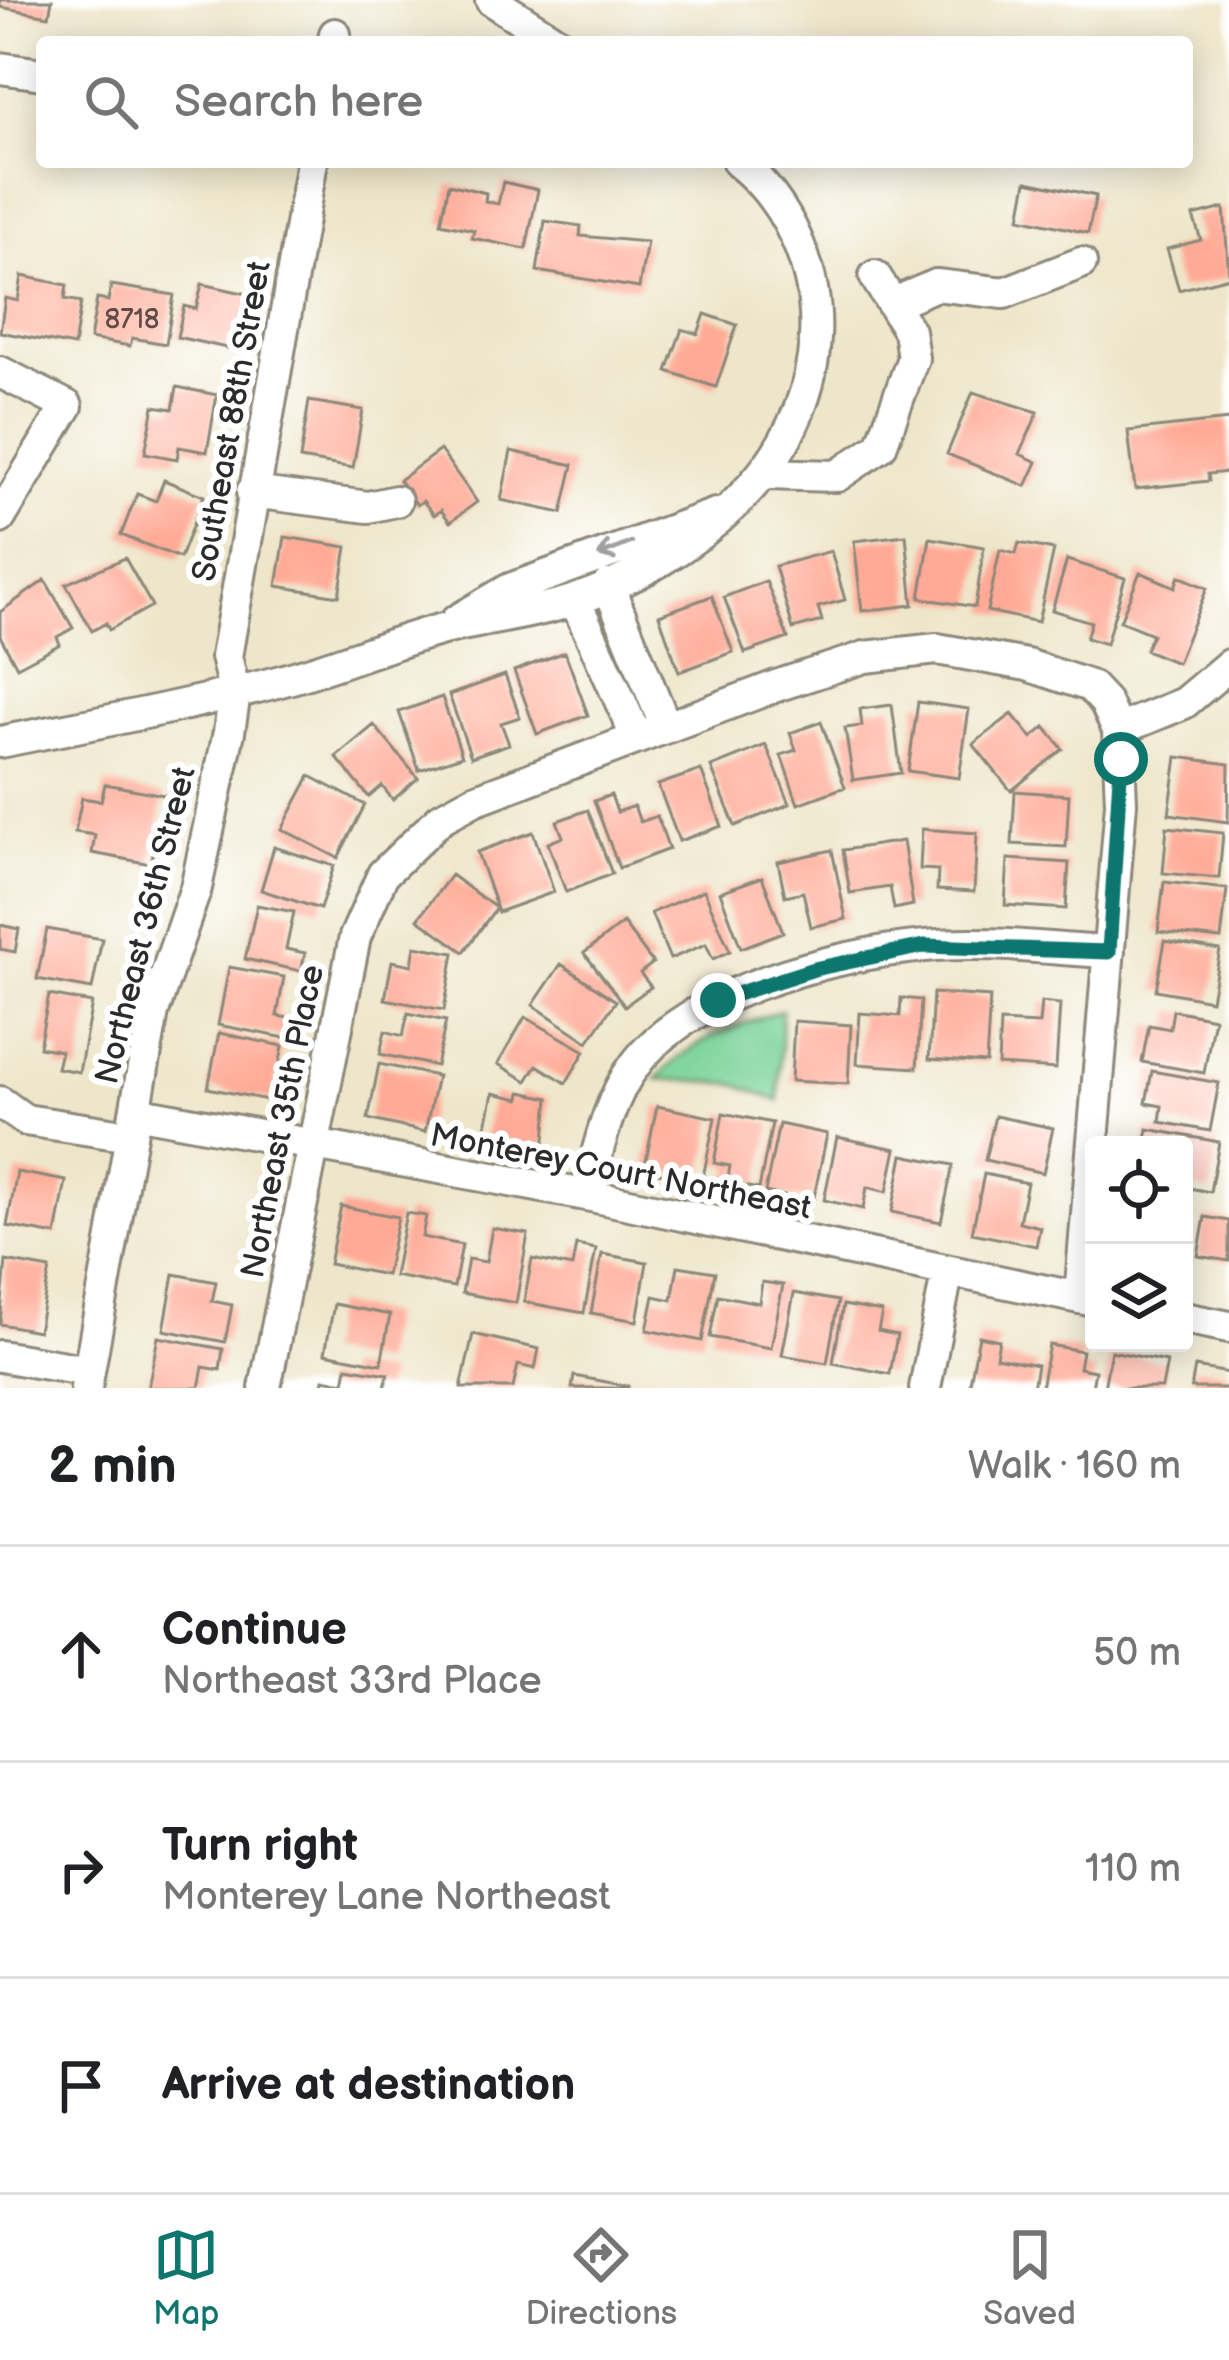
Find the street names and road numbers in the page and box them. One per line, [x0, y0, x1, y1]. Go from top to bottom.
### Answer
street label: Southeast 88th Street [184, 258, 280, 585]
street label: Northeast 36th Street [87, 763, 205, 1088]
street label: Northeast 35th Place [233, 961, 333, 1281]
street label: Monterey Court Northeast [427, 1115, 814, 1229]

